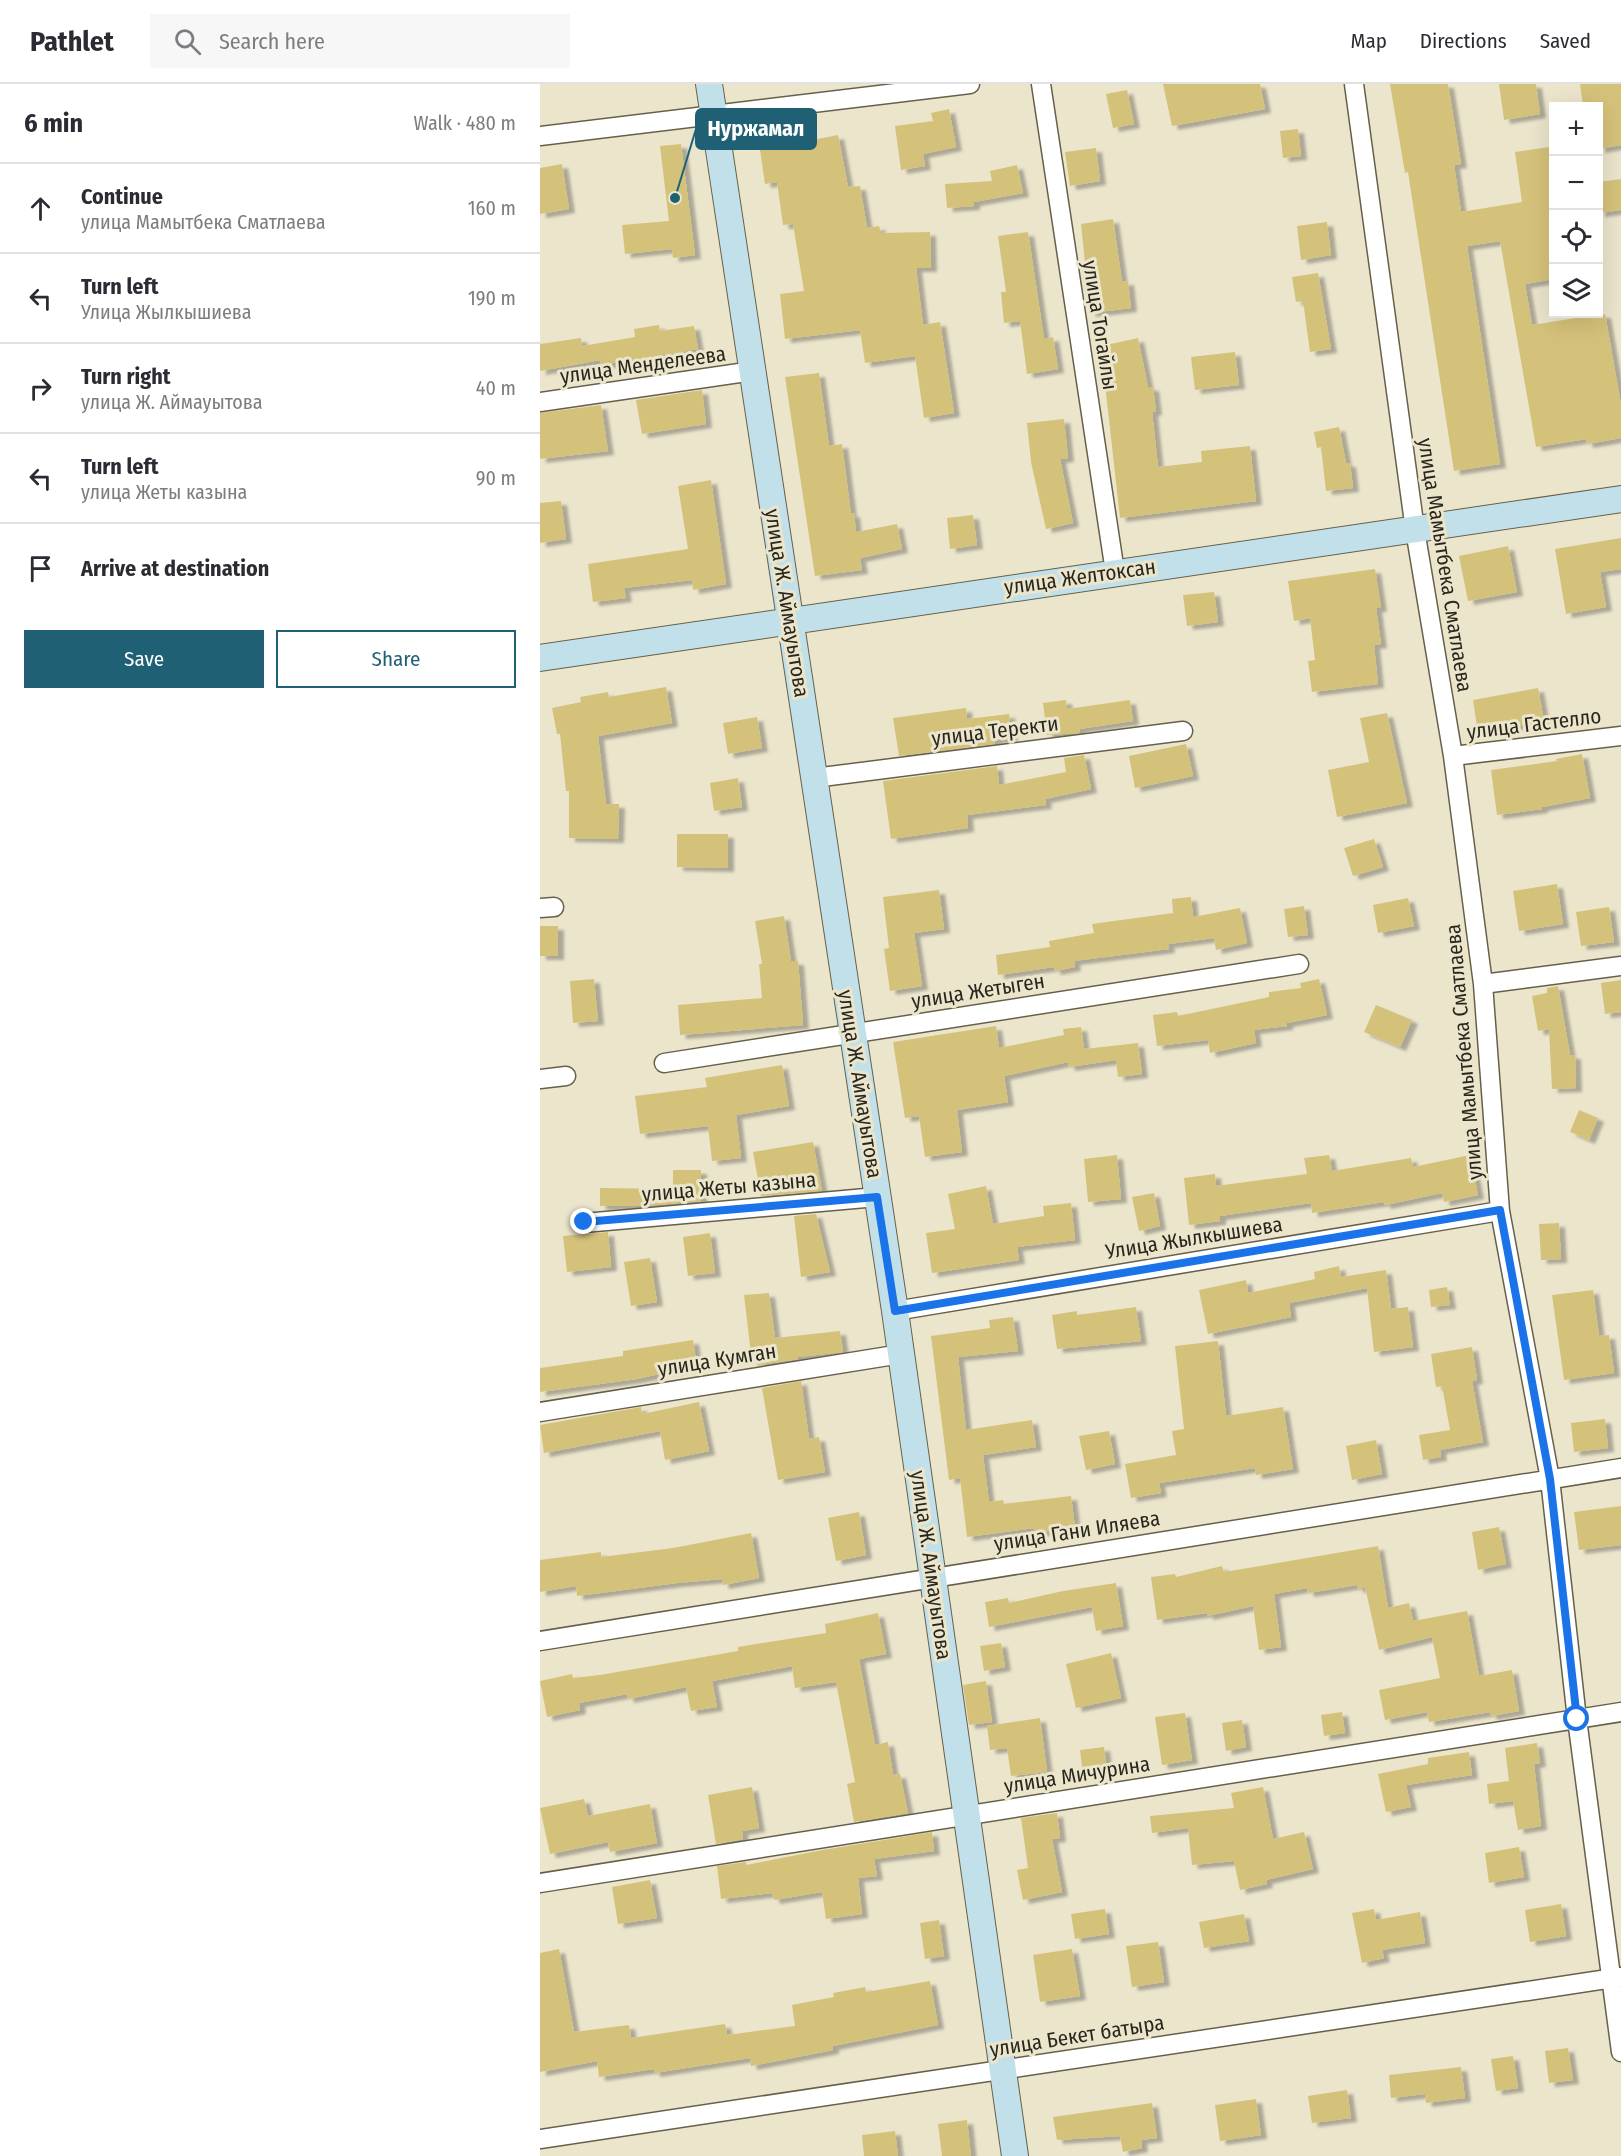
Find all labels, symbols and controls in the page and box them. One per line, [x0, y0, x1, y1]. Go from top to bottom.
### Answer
search box [150, 14, 570, 68]
text: Pathlet [30, 25, 114, 58]
icon: search [171, 25, 204, 58]
text: Search here [219, 28, 325, 55]
text: Map [1350, 28, 1387, 54]
text: Directions [1420, 28, 1507, 54]
text: Saved [1540, 28, 1591, 54]
map controls [1549, 102, 1603, 318]
button: + [1549, 102, 1603, 156]
text: 6 min [24, 108, 83, 139]
callout: Нуржамал [696, 109, 816, 149]
text: Walk · 480 m [414, 111, 516, 135]
text: Нуржамал [708, 115, 804, 142]
button: − [1549, 156, 1603, 210]
text: Continue [81, 183, 163, 210]
icon: ahead [24, 192, 57, 225]
text: 160 m [468, 196, 516, 220]
text: улица Мамытбека Сматлаева [81, 210, 326, 234]
button: locate [1549, 210, 1603, 264]
street label: улица Тогайлы [1077, 258, 1123, 392]
button: layers [1549, 264, 1603, 318]
text: Turn left [81, 273, 159, 300]
icon: left [24, 282, 57, 315]
text: 190 m [468, 286, 516, 310]
text: Улица Жылкышиева [81, 300, 252, 324]
street label: улица Менделеева [559, 341, 727, 389]
text: Turn right [81, 363, 170, 390]
icon: right [24, 372, 57, 405]
text: 40 m [476, 376, 516, 400]
text: улица Ж. Аймауытова [81, 390, 263, 414]
street label: улица Мамытбека Сматлаева [1412, 436, 1478, 694]
text: Turn left [81, 453, 159, 480]
icon: left [24, 462, 57, 495]
text: 90 m [476, 466, 516, 490]
text: улица Жеты казына [81, 480, 247, 504]
street label: улица Ж. Аймауытова [759, 507, 815, 699]
icon: arrive [24, 552, 57, 585]
street label: улица Желтоксан [1003, 553, 1157, 601]
text: Arrive at destination [81, 555, 269, 582]
button: Save [24, 630, 264, 688]
button: Share [276, 630, 516, 688]
street label: улица Гастелло [1465, 703, 1603, 745]
street label: улица Теректи [930, 710, 1060, 752]
street label: улица Мамытбека Сматлаева [1440, 923, 1488, 1181]
street label: улица Жетыген [910, 968, 1046, 1014]
street label: улица Ж. Аймауытова [832, 988, 888, 1180]
street label: улица Жеты казына [641, 1166, 817, 1208]
route end [570, 1208, 596, 1234]
street label: Улица Жылкышиева [1103, 1211, 1284, 1265]
street label: улица Кумган [656, 1338, 778, 1382]
street label: улица Ж. Аймауытова [905, 1469, 957, 1661]
street label: улица Гани Иляева [992, 1505, 1162, 1557]
route start [1563, 1705, 1589, 1731]
street label: улица Мичурина [1002, 1751, 1152, 1799]
street label: улица Бекет батыра [988, 2009, 1166, 2063]

